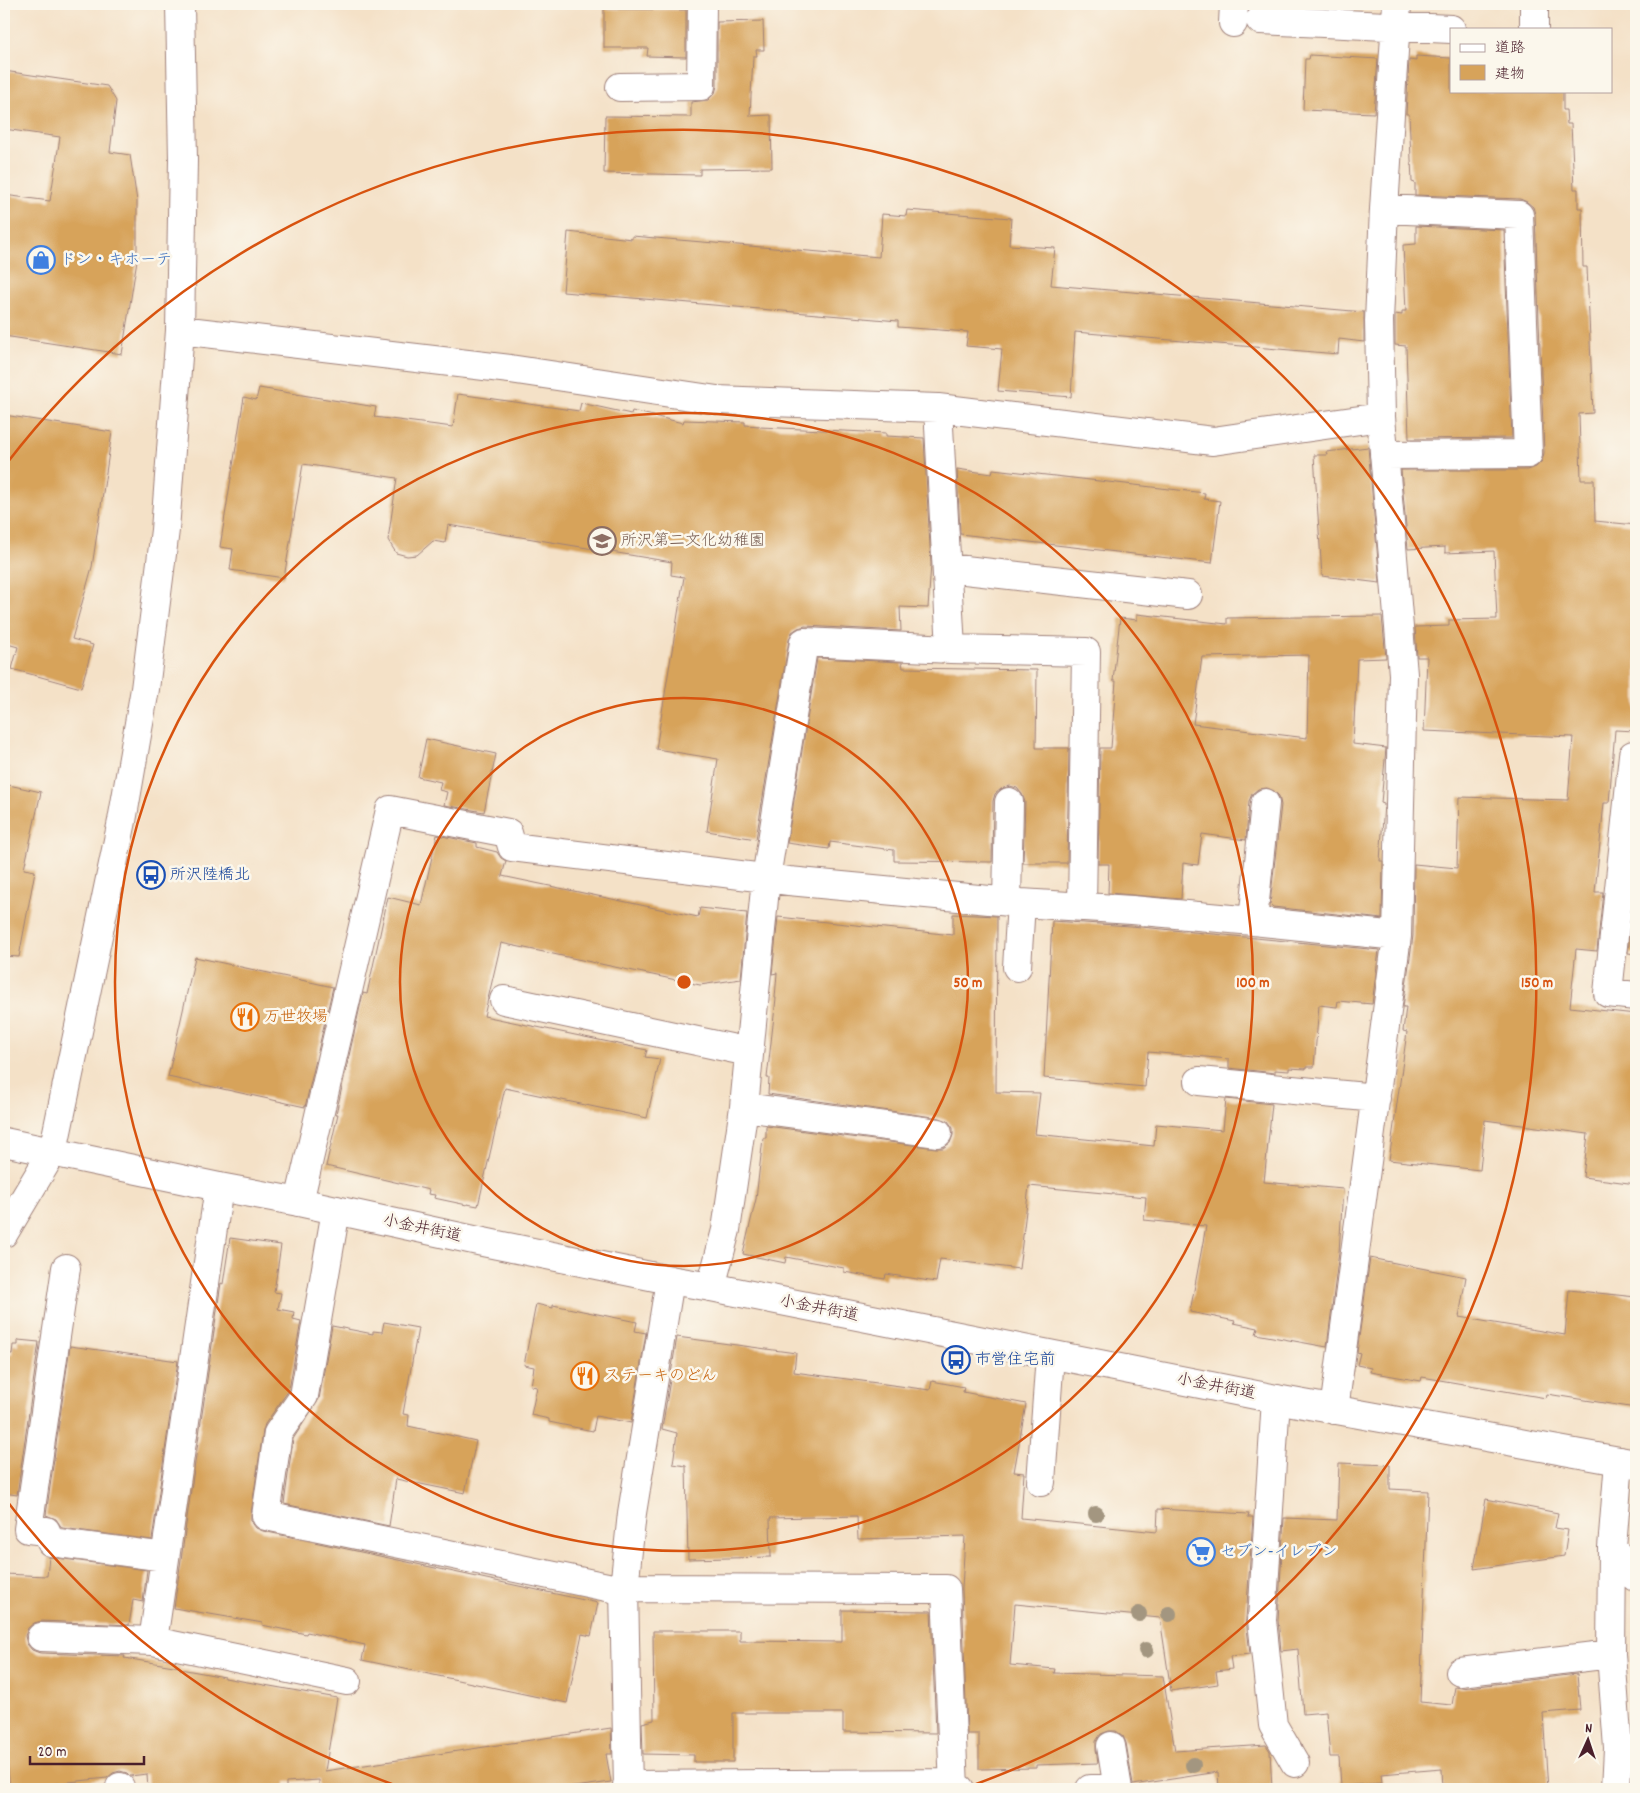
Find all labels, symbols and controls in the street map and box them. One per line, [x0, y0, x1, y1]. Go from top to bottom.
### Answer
legend [1450, 28, 1612, 92]
text: 道路 [1495, 38, 1525, 60]
text: 建物 [1495, 64, 1525, 86]
shop icon: ドン・キホーテ [26, 245, 56, 275]
place label: ドン・キホーテ [60, 249, 172, 272]
school or university icon: 所沢第二文化幼稚園 [587, 526, 617, 556]
place label: 所沢第二文化幼稚園 [621, 530, 765, 553]
bus stop icon: 所沢陸橋北 [136, 860, 166, 890]
place label: 所沢陸橋北 [170, 864, 250, 887]
centre of rings [675, 973, 693, 991]
text: 50 m [954, 973, 982, 995]
text: 100 m [1236, 973, 1270, 995]
text: 150 m [1521, 973, 1553, 995]
restaurant icon: 万世牧場 [230, 1002, 260, 1032]
place label: 万世牧場 [264, 1006, 328, 1029]
street label: 小金井街道 [380, 1209, 464, 1249]
street label: 小金井街道 [778, 1290, 860, 1328]
bus stop icon: 市営住宅前 [941, 1345, 971, 1375]
place label: 市営住宅前 [975, 1349, 1055, 1372]
restaurant icon: ステーキのどん [570, 1361, 600, 1391]
place label: ステーキのどん [604, 1365, 717, 1388]
street label: 小金井街道 [1175, 1368, 1257, 1406]
supermarket icon: セブン-イレブン [1186, 1537, 1216, 1567]
place label: セブン-イレブン [1220, 1541, 1337, 1564]
north arrow [1562, 1716, 1612, 1766]
text: N [1585, 1719, 1593, 1739]
scale bar [30, 1733, 144, 1765]
text: 20 m [38, 1742, 66, 1764]

